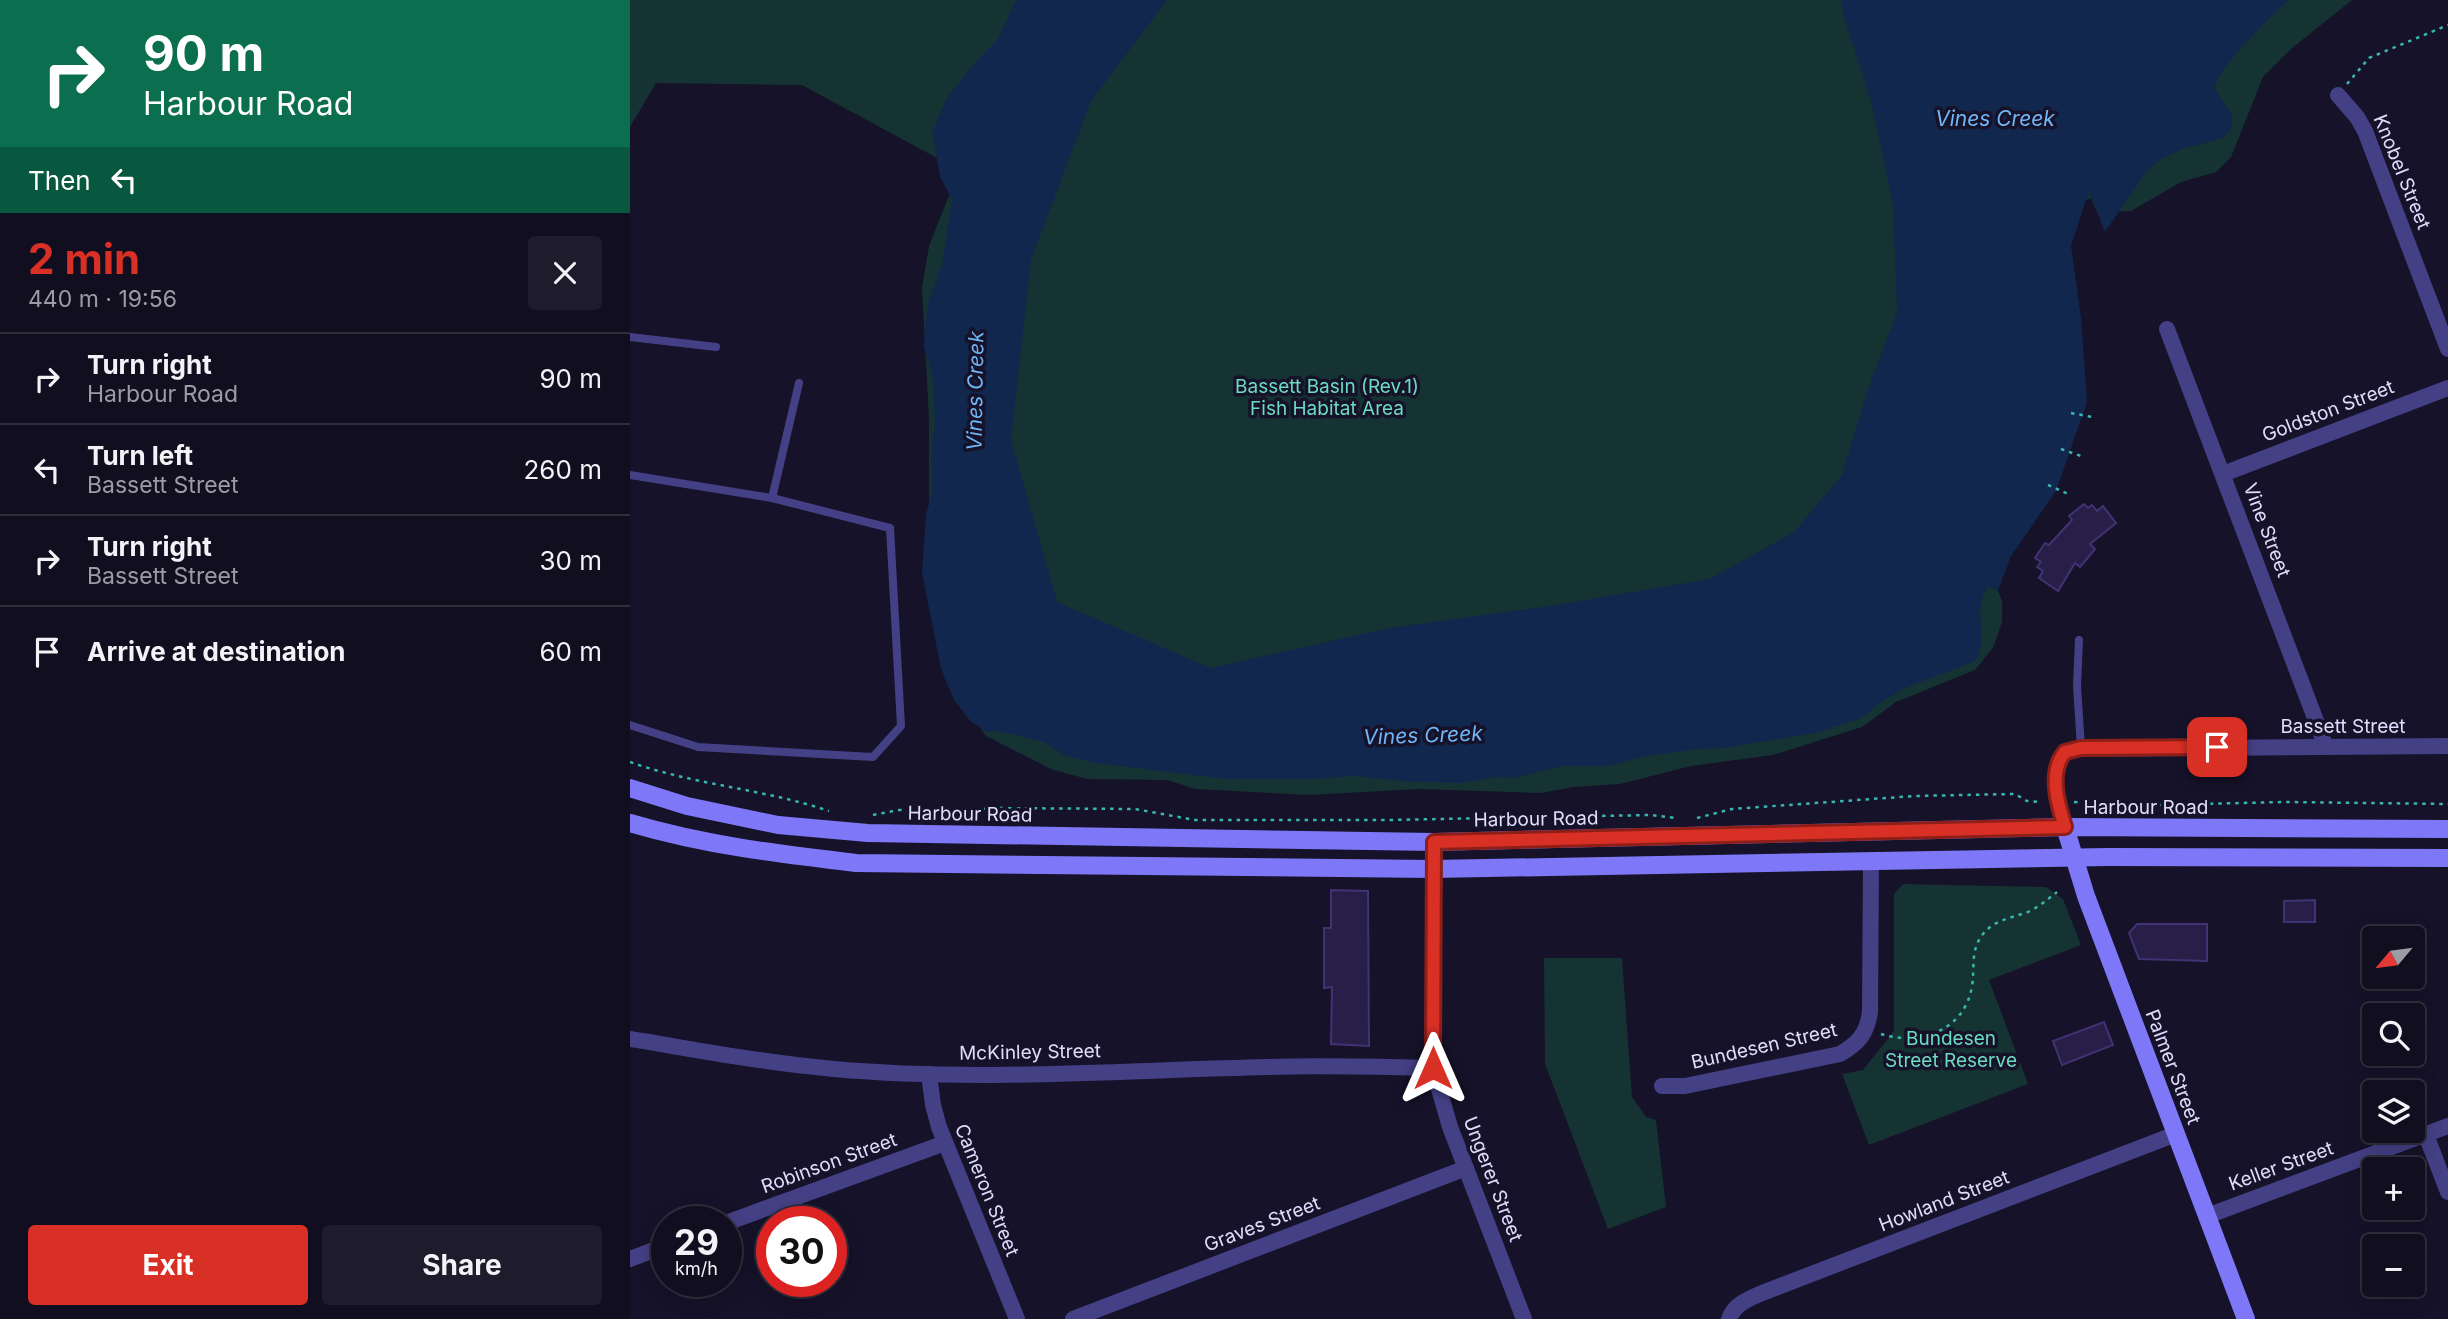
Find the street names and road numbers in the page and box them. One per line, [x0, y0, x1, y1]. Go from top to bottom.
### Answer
street label: Knobel Street [2369, 111, 2435, 233]
street label: Goldston Street [2259, 375, 2397, 447]
street label: Vine Street [2239, 480, 2295, 580]
street label: Bassett Street [2280, 715, 2406, 738]
street label: Harbour Road [2084, 796, 2208, 819]
street label: Harbour Road [907, 801, 1033, 827]
street label: Harbour Road [1473, 806, 1599, 832]
street label: Palmer Street [2141, 1006, 2205, 1128]
street label: Bundesen Street [1689, 1018, 1839, 1074]
street label: McKinley Street [959, 1039, 1101, 1065]
street label: Ungerer Street [1459, 1113, 1527, 1245]
street label: Cameron Street [950, 1120, 1024, 1260]
street label: Robinson Street [758, 1128, 900, 1198]
street label: Keller Street [2226, 1136, 2336, 1196]
street label: Howland Street [1876, 1166, 2012, 1236]
street label: Graves Street [1201, 1191, 1323, 1257]

